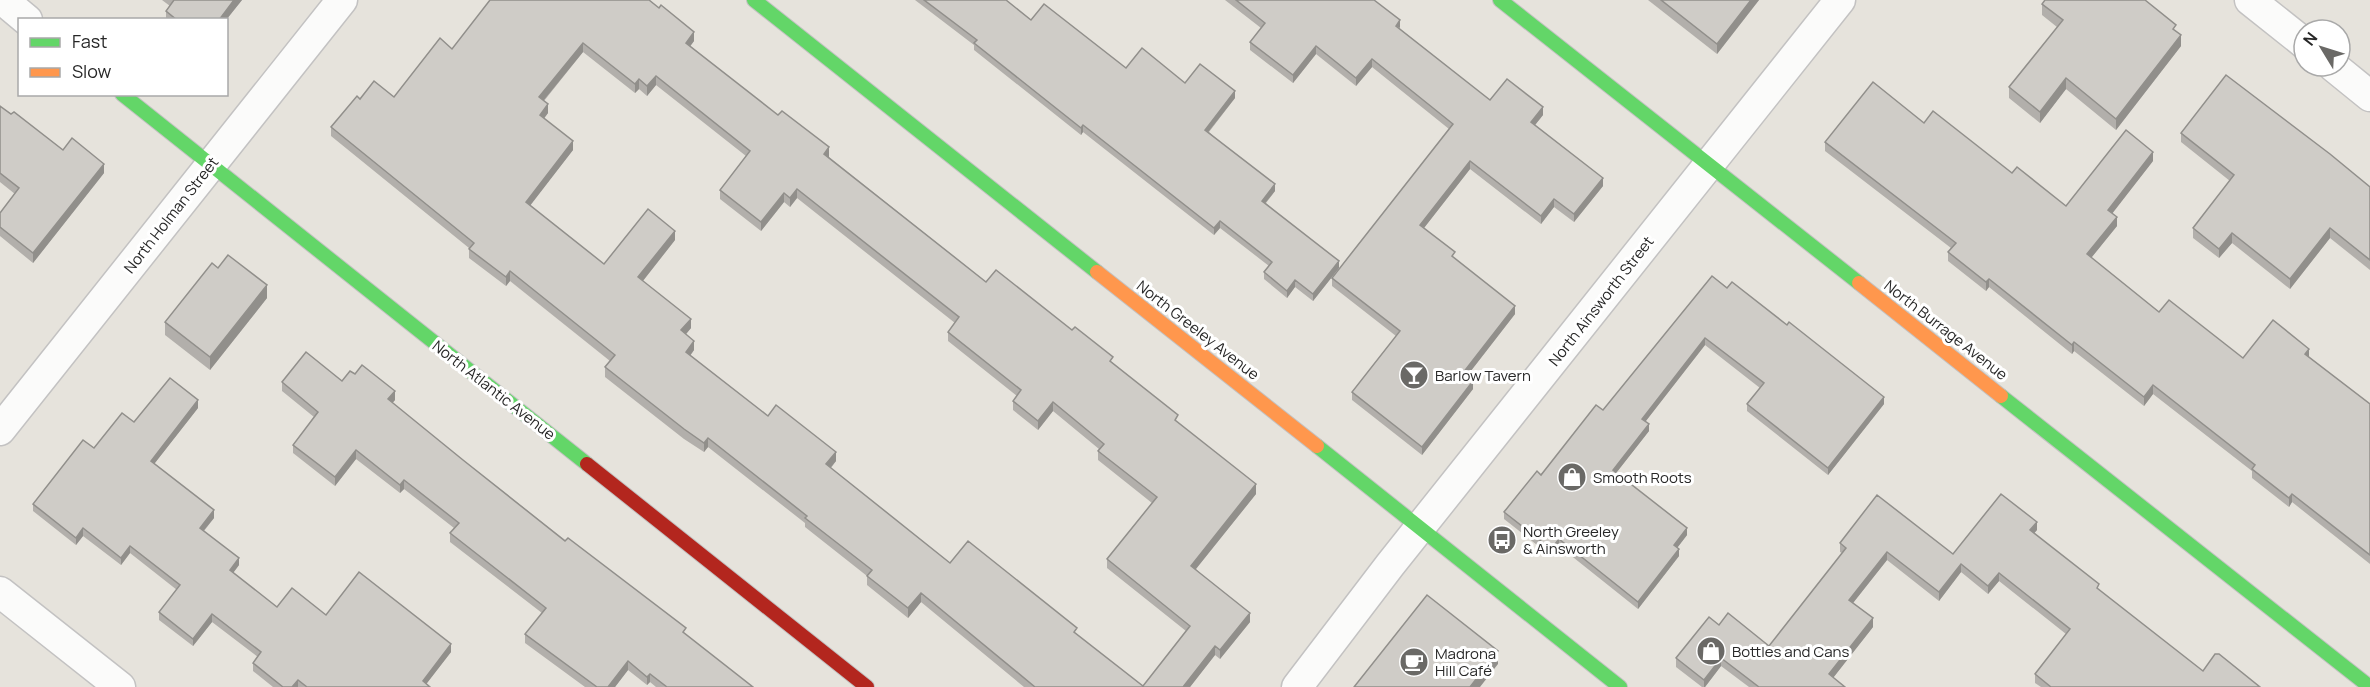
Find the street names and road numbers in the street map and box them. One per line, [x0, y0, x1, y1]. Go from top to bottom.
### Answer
street label: North Holman Street [119, 153, 223, 277]
street label: North Ainsworth Street [1544, 232, 1658, 370]
street label: North Greeley Avenue [1132, 275, 1264, 385]
street label: North Burrage Avenue [1880, 275, 2012, 385]
street label: North Atlantic Avenue [428, 335, 560, 445]

